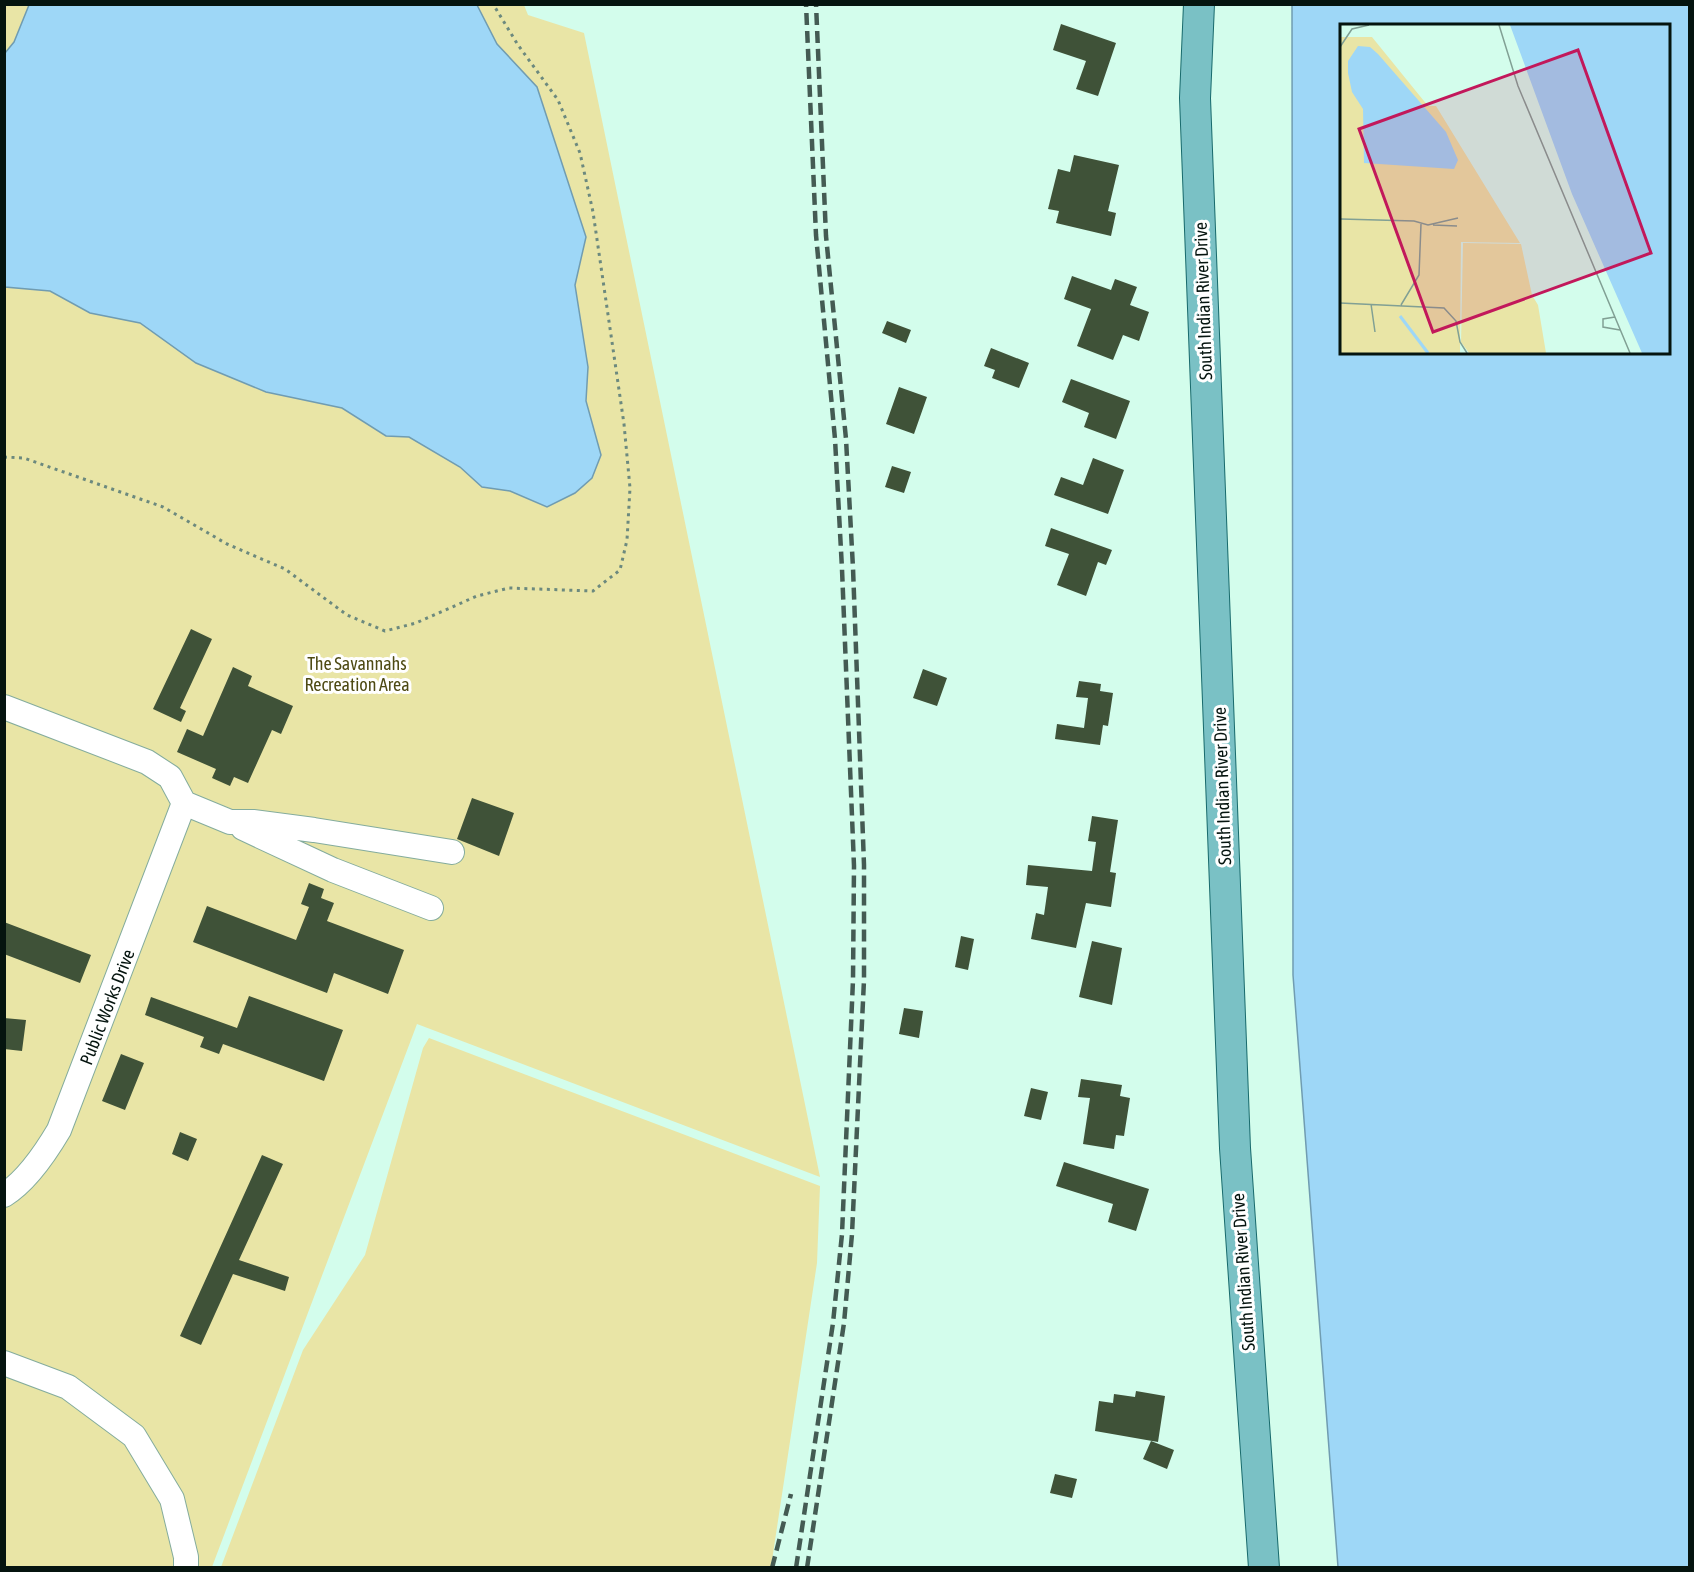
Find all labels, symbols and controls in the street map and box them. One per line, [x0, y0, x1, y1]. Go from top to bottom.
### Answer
inset map [1340, 24, 1670, 354]
street label: South Indian River Drive [1190, 222, 1216, 380]
park label: The Savannahs Recreation Area [304, 653, 410, 695]
street label: South Indian River Drive [1209, 707, 1235, 865]
street label: Public Works Drive [75, 946, 139, 1068]
street label: South Indian River Drive [1227, 1192, 1259, 1352]

